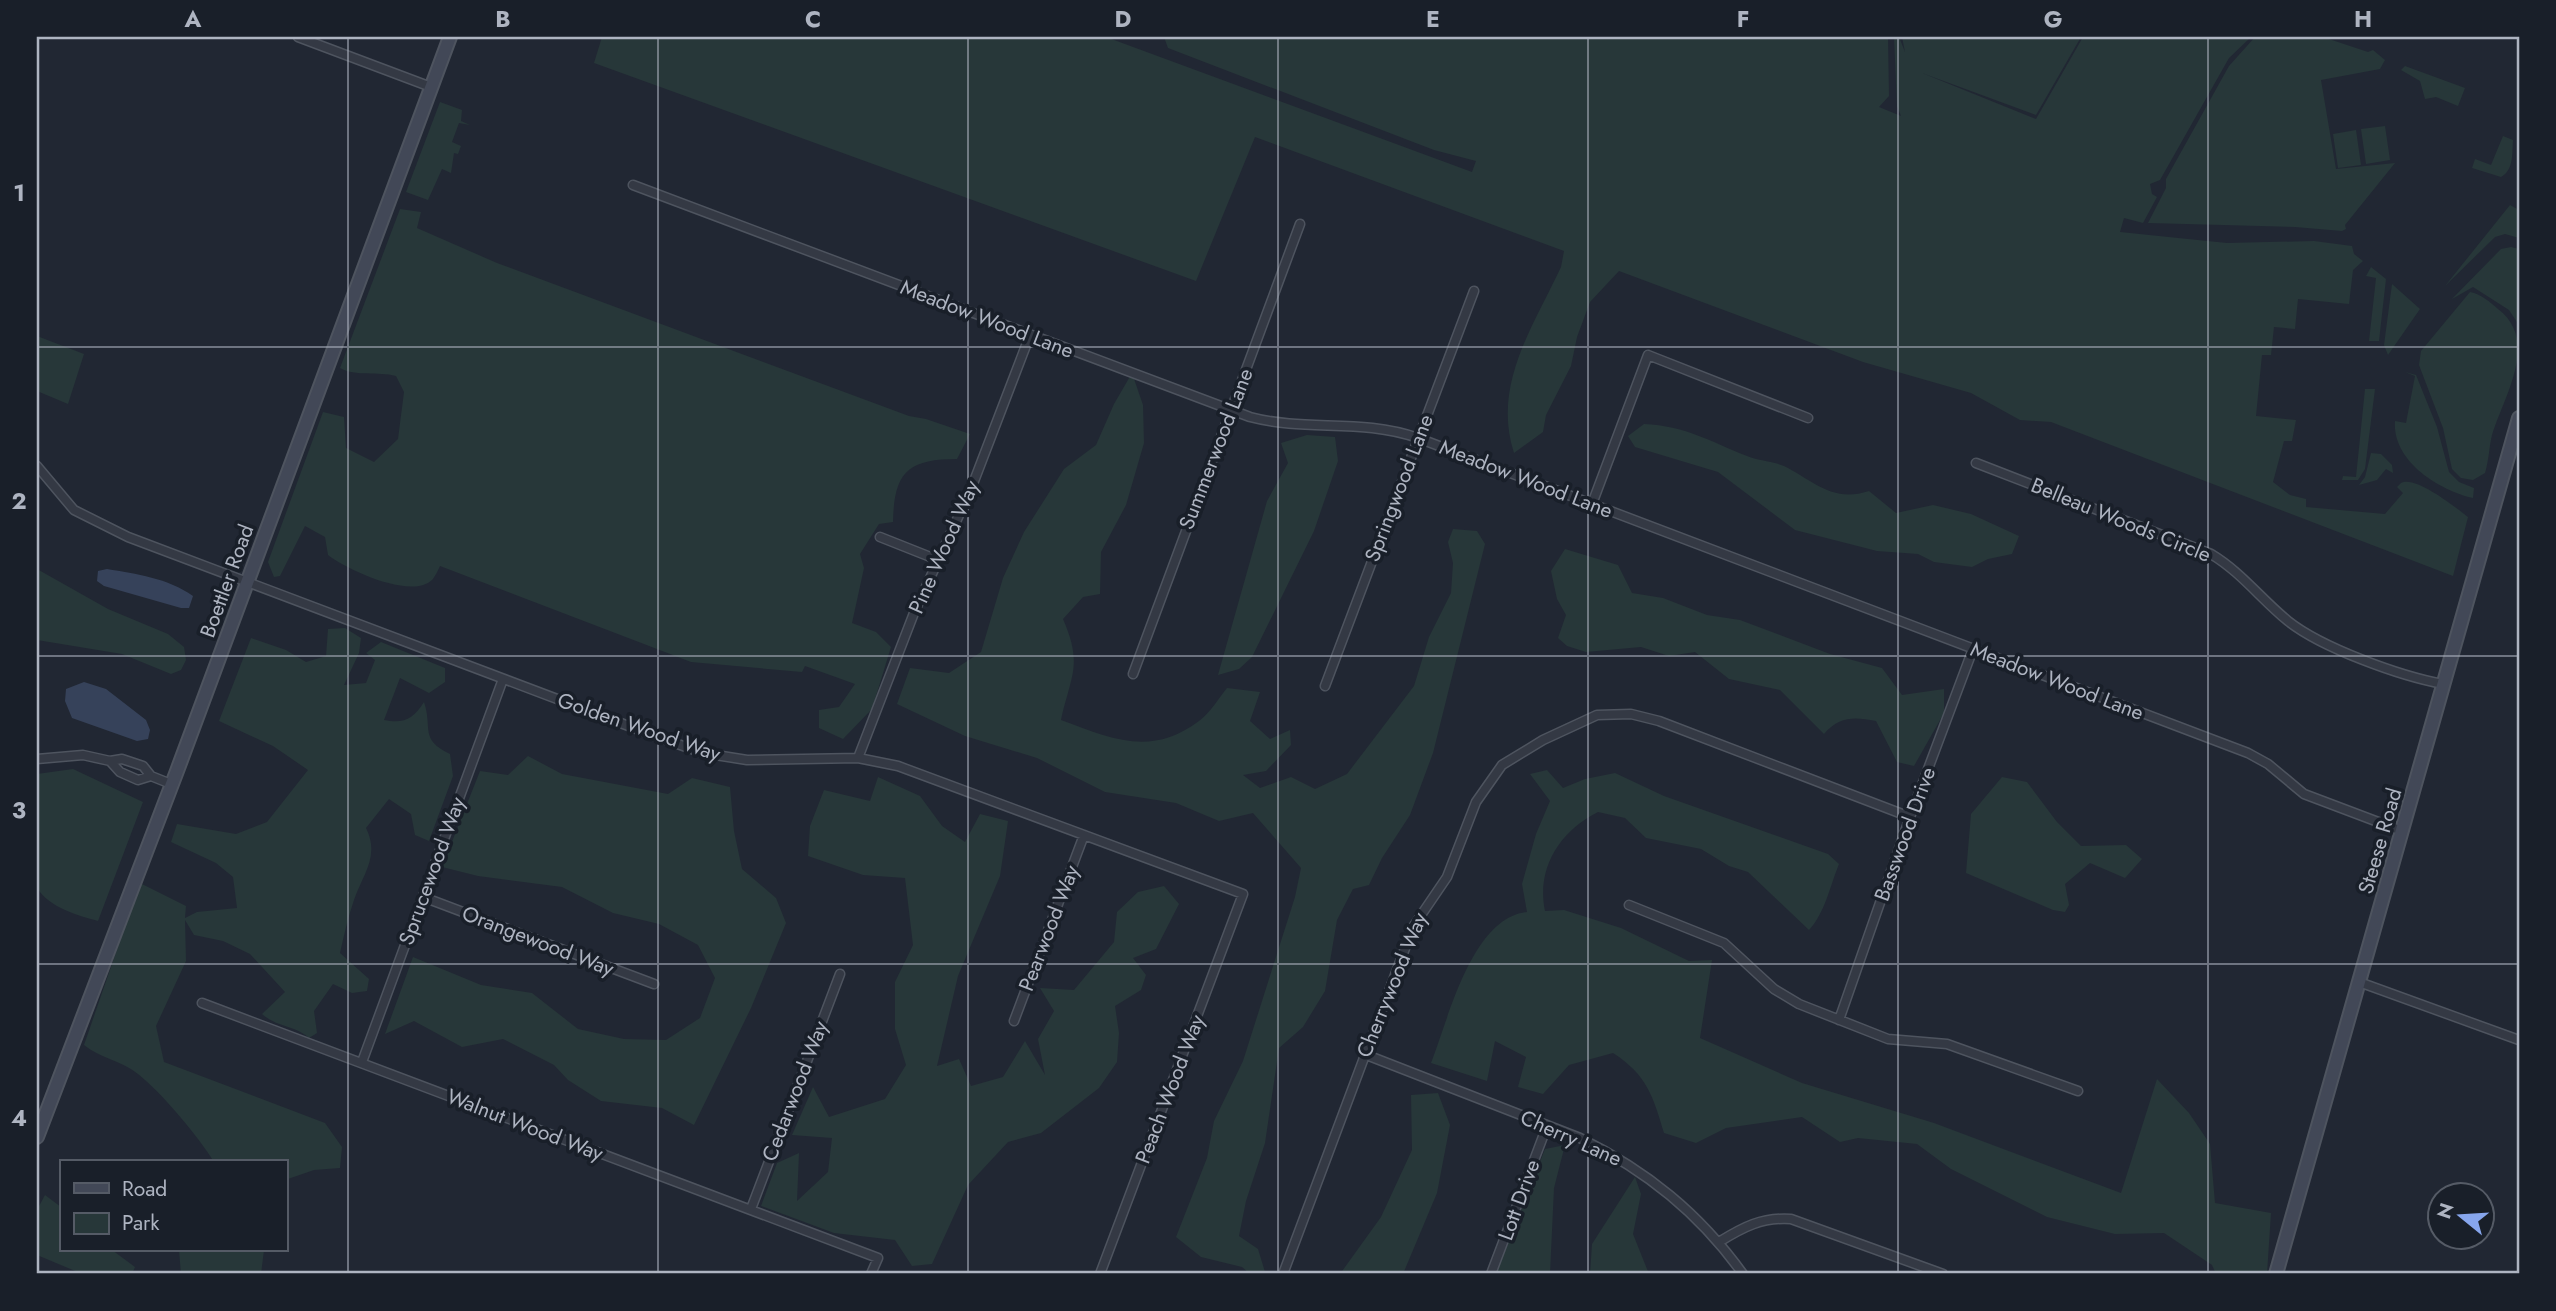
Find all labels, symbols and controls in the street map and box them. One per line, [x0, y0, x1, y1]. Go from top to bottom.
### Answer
text: A [184, 2, 202, 36]
text: B [495, 2, 511, 36]
text: C [805, 2, 821, 36]
text: D [1115, 2, 1132, 36]
text: E [1426, 2, 1440, 36]
text: F [1737, 2, 1749, 36]
text: G [2044, 2, 2062, 36]
text: H [2354, 2, 2372, 36]
text: 1 [13, 176, 25, 210]
street label: Meadow Wood Lane [896, 272, 1078, 366]
street label: Summerwood Lane [1171, 364, 1261, 534]
street label: Springwood Lane [1357, 410, 1441, 566]
street label: Meadow Wood Lane [1435, 432, 1617, 526]
street label: Belleau Woods Circle [2027, 470, 2216, 570]
street label: Pine Wood Way [901, 475, 987, 619]
text: 2 [11, 484, 27, 518]
street label: Boettler Road [193, 520, 261, 642]
street label: Meadow Wood Lane [1966, 634, 2148, 728]
street label: Golden Wood Way [553, 685, 725, 769]
street label: Basswood Drive [1867, 763, 1943, 905]
street label: Steese Road [2351, 784, 2409, 898]
street label: Sprucewood Way [391, 792, 473, 949]
text: 3 [12, 793, 26, 827]
street label: Pearwood Way [1011, 860, 1087, 995]
street label: Orangewood Way [458, 898, 619, 984]
street label: Cherrywood Way [1349, 907, 1435, 1062]
street label: Peach Wood Way [1128, 1009, 1212, 1168]
street label: Cedarwood Way [754, 1016, 836, 1166]
street label: Walnut Wood Way [442, 1081, 608, 1169]
text: 4 [11, 1101, 27, 1135]
street label: Cherry Lane [1515, 1102, 1627, 1174]
street label: Lott Drive [1491, 1155, 1548, 1245]
legend [60, 1160, 287, 1252]
text: Road [122, 1174, 167, 1204]
north arrow [2426, 1182, 2496, 1252]
text: N [2430, 1200, 2460, 1222]
text: Park [122, 1208, 160, 1238]

